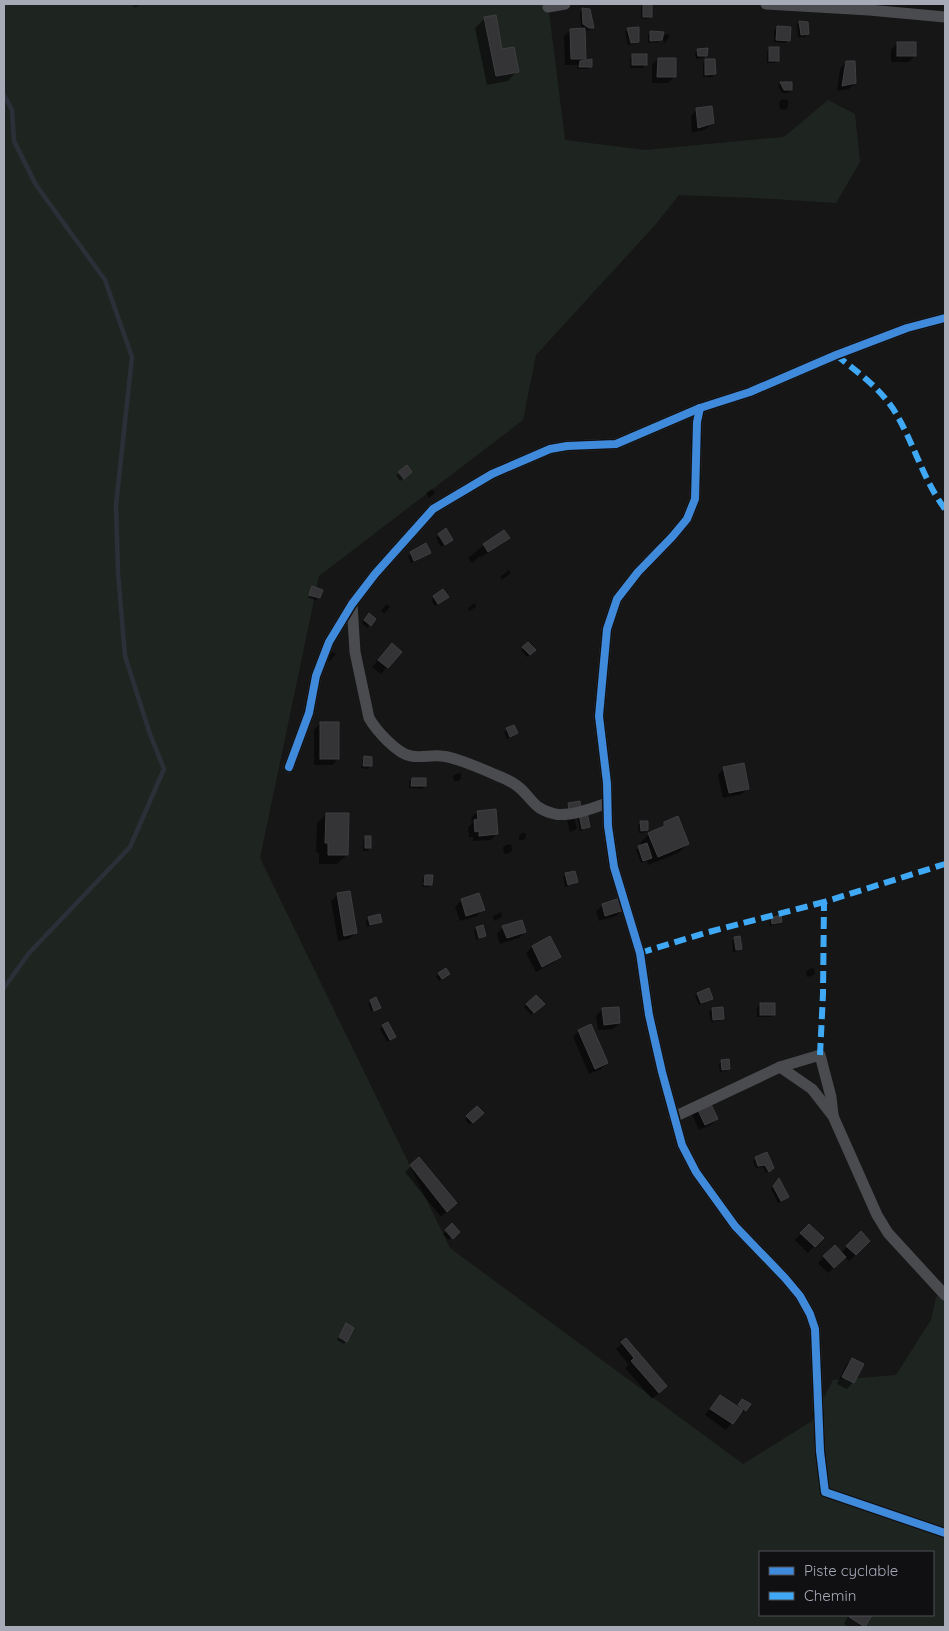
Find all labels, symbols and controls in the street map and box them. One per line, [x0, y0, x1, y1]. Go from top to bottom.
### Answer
legend [759, 1551, 934, 1616]
text: Piste cyclable [804, 1561, 898, 1580]
text: Chemin [804, 1586, 856, 1605]

